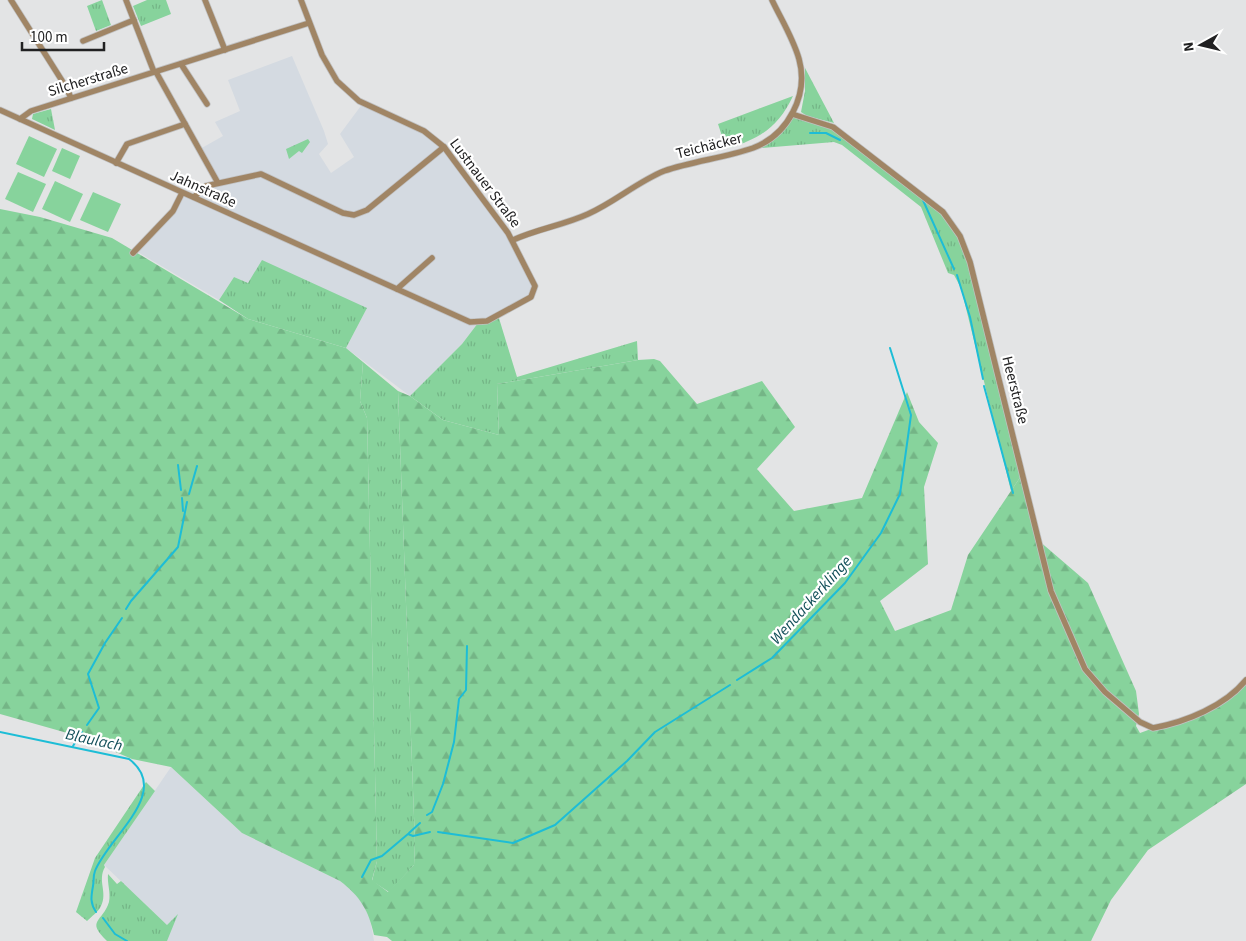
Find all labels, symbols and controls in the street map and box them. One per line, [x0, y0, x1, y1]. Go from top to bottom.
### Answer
scale bar [22, 20, 105, 52]
north arrow [1176, 20, 1226, 70]
text: 100 m [30, 27, 68, 48]
text: N [1179, 41, 1200, 53]
street label: Silcherstraße [45, 58, 131, 102]
street label: Teichäcker [674, 127, 745, 164]
street label: Lustnauer Straße [444, 134, 526, 232]
street label: Jahnstraße [166, 165, 240, 213]
street label: Heerstraße [996, 354, 1034, 426]
water label: Wendackerklinge [765, 551, 857, 649]
water label: Blaulach [63, 723, 125, 757]

